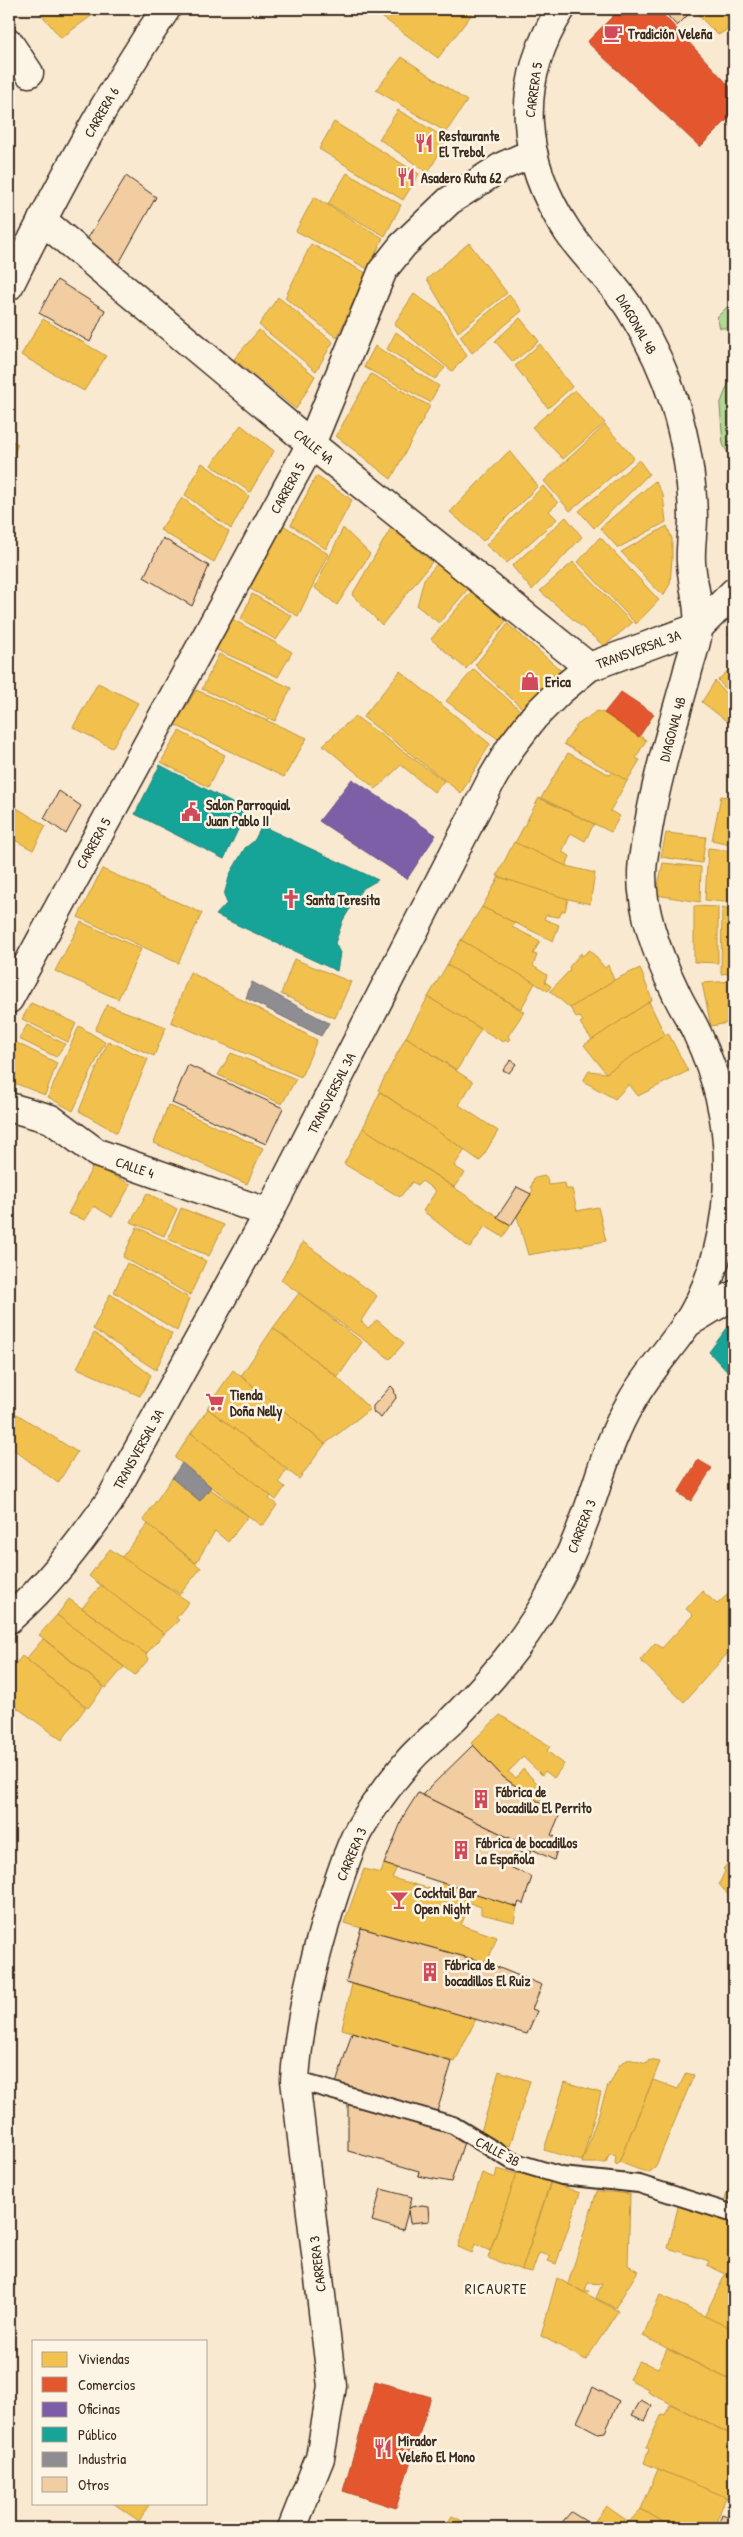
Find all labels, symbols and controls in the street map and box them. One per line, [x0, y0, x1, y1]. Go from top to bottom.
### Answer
cafe icon: Tradición Veleña [602, 22, 624, 44]
place label: Tradición Veleña [627, 24, 713, 43]
street label: CARRERA 5 [520, 61, 546, 119]
street label: CARRERA 6 [79, 83, 123, 141]
place label: Restaurante El Trebol [439, 126, 500, 161]
restaurant icon: Restaurante El Trebol [413, 132, 435, 154]
restaurant icon: Asadero Ruta 62 [395, 166, 417, 188]
place label: Asadero Ruta 62 [421, 168, 502, 187]
street label: DIAGONAL 4B [612, 291, 662, 357]
street label: CALLE 4A [290, 424, 338, 468]
street label: CARRERA 5 [265, 459, 309, 517]
street label: TRANSVERSAL 3A [593, 625, 683, 673]
shop icon: Erica [519, 670, 541, 692]
place label: Erica [545, 672, 571, 691]
street label: DIAGONAL 4B [654, 694, 690, 764]
place label: Salon Parroquial Juan Pablo II [206, 795, 290, 830]
public building icon: Salon Parroquial Juan Pablo II [180, 801, 202, 823]
street label: CARRERA 5 [71, 814, 115, 872]
church icon: Santa Teresita [280, 888, 302, 910]
place label: Santa Teresita [306, 890, 380, 909]
street label: TRANSVERSAL 3A [302, 1049, 360, 1137]
street label: CALLE 4 [113, 1152, 157, 1182]
place label: Tienda Doña Nelly [229, 1385, 282, 1422]
supermarket icon: Tienda Doña Nelly [204, 1391, 226, 1413]
street label: TRANSVERSAL 3A [108, 1405, 168, 1492]
street label: CARRERA 3 [562, 1496, 600, 1556]
place label: Fábrica de bocadillo El Perrito [495, 1782, 592, 1817]
building icon: Fábrica de bocadillo El Perrito [470, 1788, 492, 1810]
street label: CARRERA 3 [331, 1824, 371, 1884]
place label: Fábrica de bocadillos La Española [475, 1833, 578, 1870]
building icon: Fábrica de bocadillos La Española [450, 1839, 472, 1861]
place label: Cocktail Bar Open Night [414, 1883, 478, 1920]
bar icon: Cocktail Bar Open Night [388, 1889, 410, 1911]
place label: Fábrica de bocadillos El Ruiz [444, 1955, 530, 1990]
building icon: Fábrica de bocadillos El Ruiz [419, 1961, 441, 1983]
street label: CALLE 3B [472, 2131, 524, 2171]
street label: CARRERA 3 [304, 2235, 330, 2293]
district label: RICAURTE [465, 2278, 527, 2299]
legend [32, 2340, 208, 2504]
text: Viviendas [78, 2348, 130, 2369]
text: Comercios [78, 2374, 135, 2395]
text: Oficinas [78, 2398, 120, 2419]
text: Público [78, 2424, 117, 2445]
place label: Mirador Veleño El Mono [398, 2431, 475, 2466]
restaurant icon: Mirador Veleño El Mono [372, 2437, 394, 2459]
text: Industria [78, 2448, 126, 2469]
text: Otros [78, 2474, 109, 2495]

